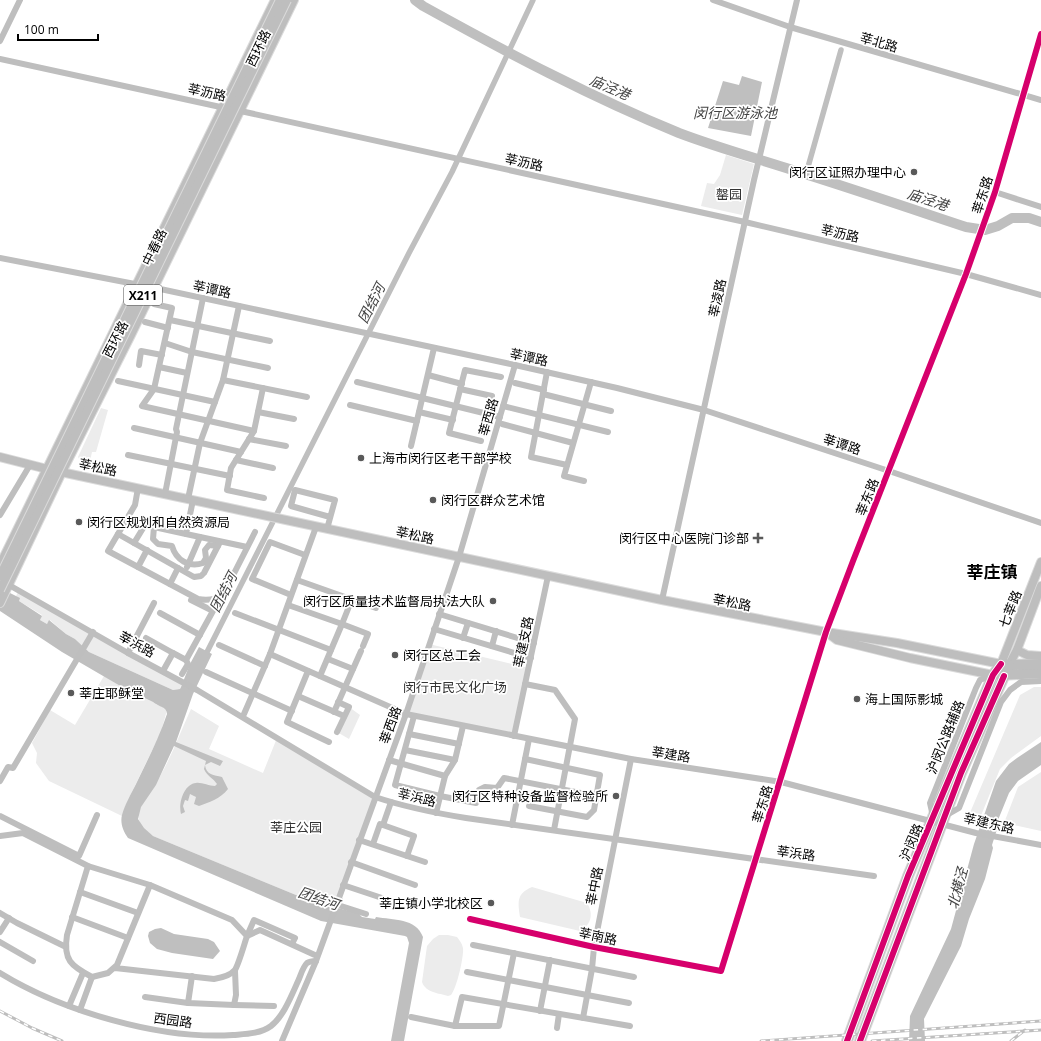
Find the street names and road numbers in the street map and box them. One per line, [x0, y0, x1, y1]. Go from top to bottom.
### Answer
street label: 西环路 [241, 27, 275, 69]
street label: 莘北路 [858, 28, 900, 56]
street label: 莘沥路 [186, 79, 228, 105]
street label: 莘沥路 [503, 149, 545, 175]
street label: 莘东路 [967, 174, 997, 216]
street label: 莘沥路 [819, 220, 861, 246]
street label: 中春路 [137, 226, 171, 268]
street label: 莘谭路 [191, 276, 233, 302]
street label: 莘凌路 [704, 277, 730, 319]
road number: X211 [124, 285, 162, 305]
street label: 西环路 [98, 318, 132, 360]
street label: 莘谭路 [508, 344, 550, 370]
street label: 莘西路 [474, 396, 502, 438]
street label: 莘谭路 [821, 429, 863, 459]
street label: 莘松路 [77, 454, 119, 480]
street label: 莘东路 [851, 476, 883, 518]
street label: 莘松路 [394, 522, 436, 548]
street label: 七莘路 [994, 588, 1026, 630]
street label: 莘松路 [711, 589, 753, 615]
street label: 莘建支路 [509, 615, 537, 669]
street label: 莘浜路 [116, 627, 158, 661]
street label: 沪闵公路辅路 [922, 697, 968, 777]
street label: 莘西路 [375, 704, 405, 746]
street label: 莘建路 [650, 742, 692, 766]
street label: 莘东路 [748, 783, 776, 825]
street label: 莘浜路 [396, 784, 438, 810]
street label: 莘建东路 [962, 808, 1016, 838]
street label: 沪闵路 [895, 821, 927, 863]
street label: 莘浜路 [775, 841, 817, 865]
street label: 莘中路 [581, 865, 607, 907]
street label: 莘南路 [577, 923, 619, 949]
street label: 西园路 [152, 1008, 194, 1032]

